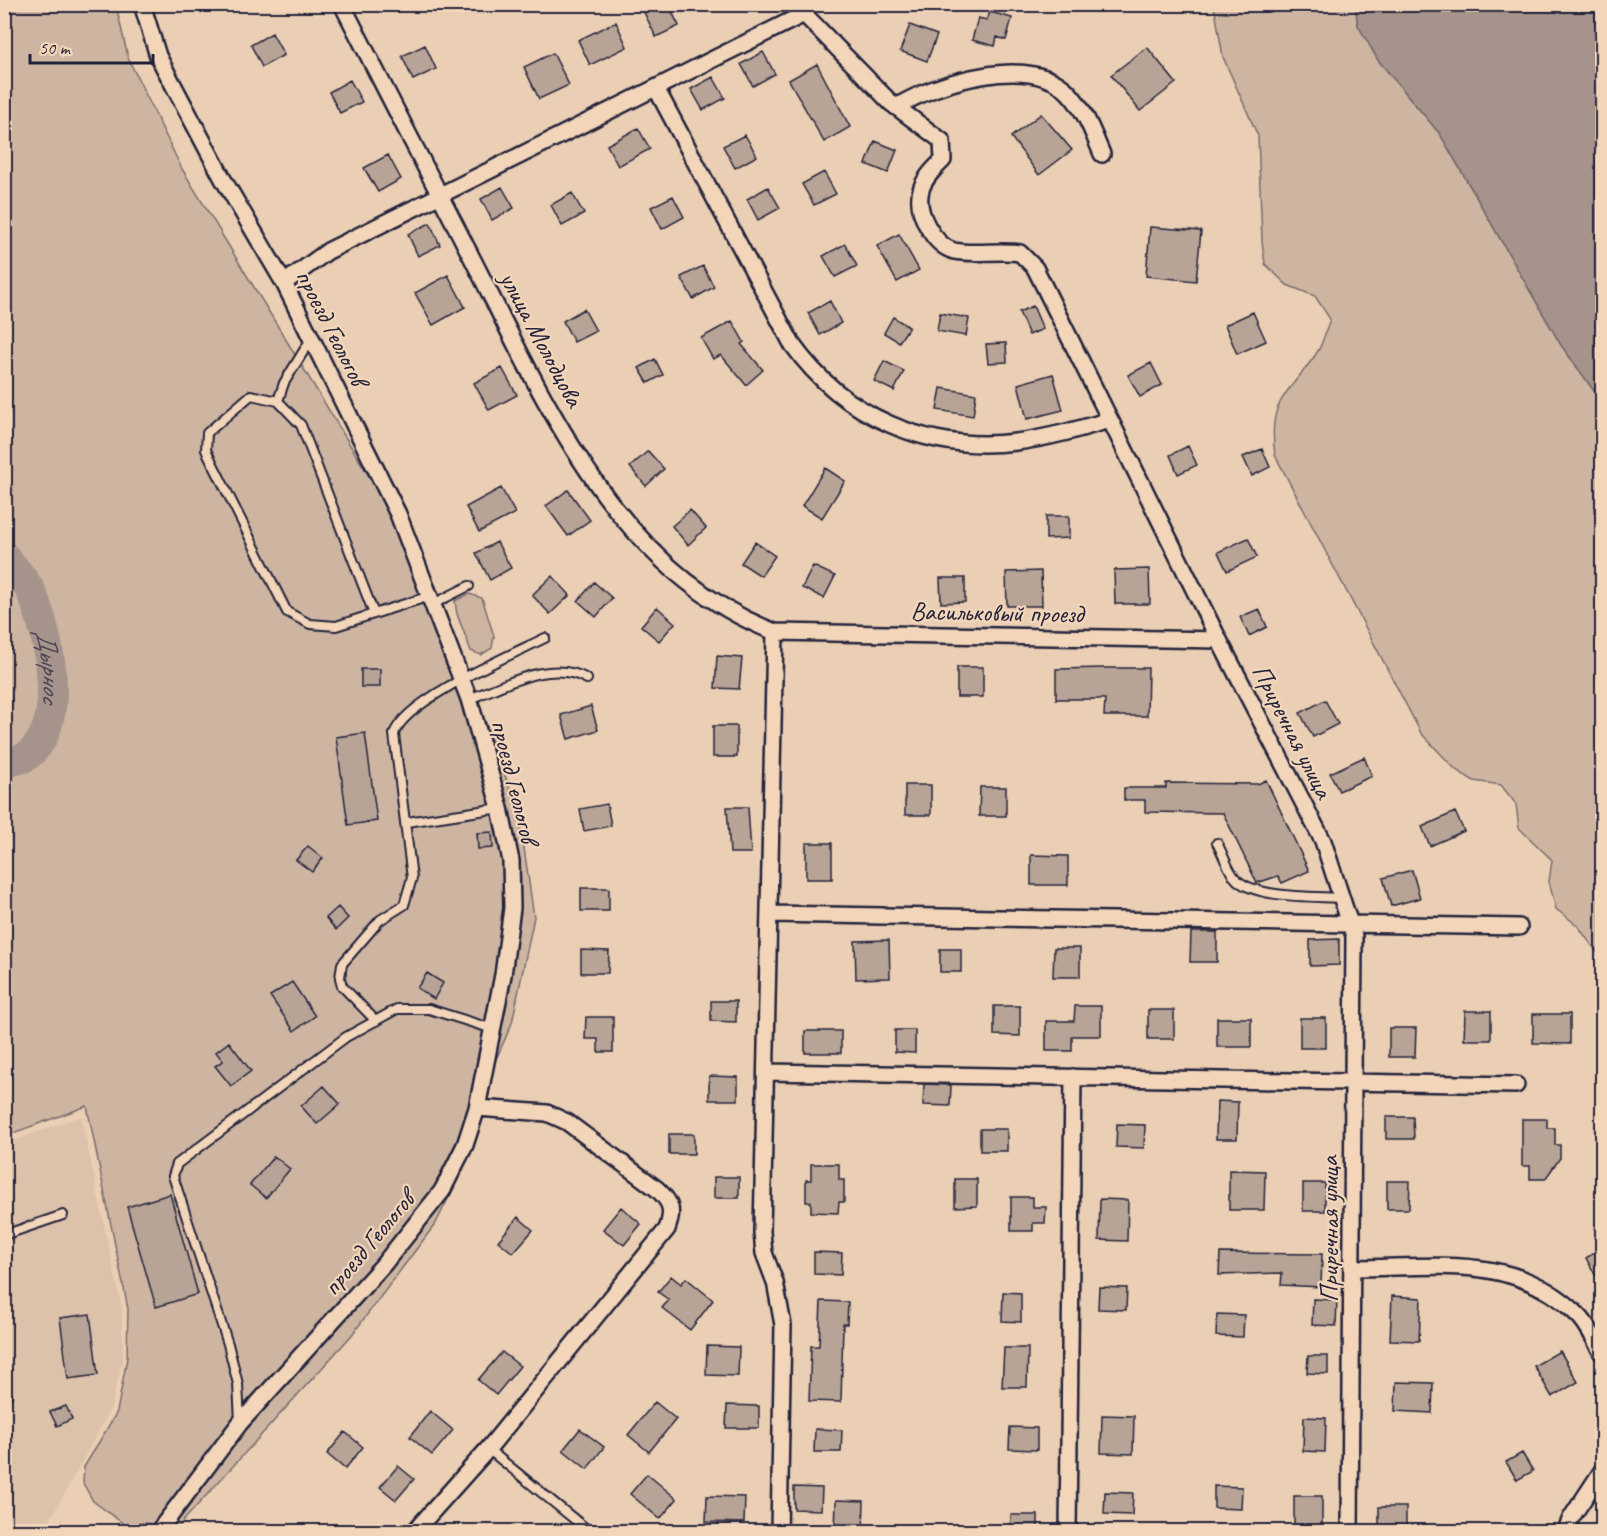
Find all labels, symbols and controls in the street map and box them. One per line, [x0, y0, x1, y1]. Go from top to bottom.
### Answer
scale bar [30, 27, 153, 65]
text: 50 m [39, 37, 72, 59]
street label: проезд Геологов [288, 263, 378, 396]
street label: улица Молодцова [491, 264, 592, 414]
street label: Васильковый проезд [910, 594, 1087, 631]
water label: Дырнос [27, 625, 69, 707]
street label: Приречная улица [1245, 659, 1341, 805]
street label: проезд Геологов [483, 716, 547, 852]
street label: Приречная улица [1313, 1154, 1346, 1302]
street label: проезд Геологов [315, 1180, 426, 1302]

